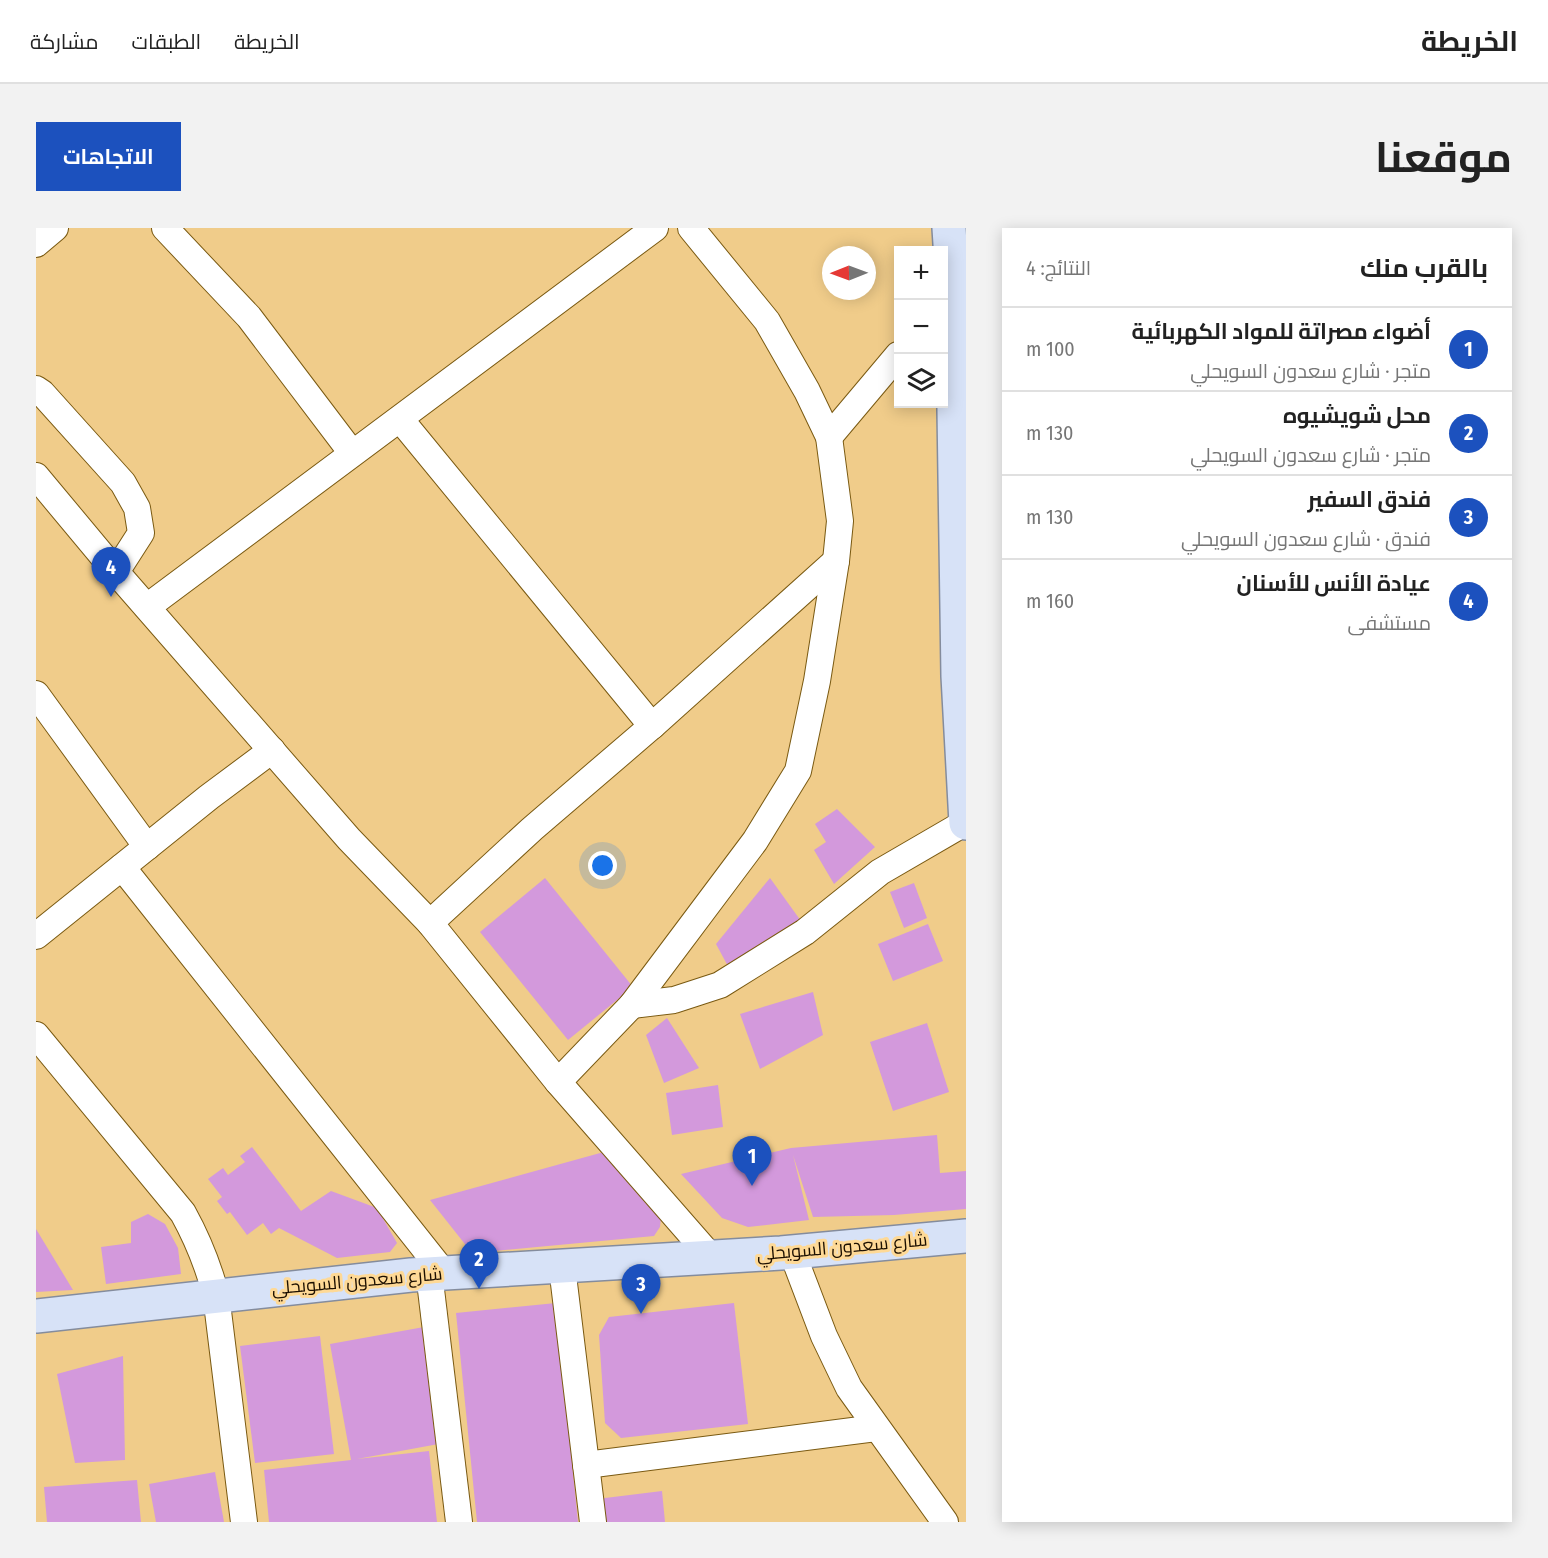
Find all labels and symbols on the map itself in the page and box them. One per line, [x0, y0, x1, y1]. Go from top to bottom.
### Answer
north arrow [822, 246, 876, 300]
pin: 4 [92, 548, 130, 597]
your location [588, 851, 617, 880]
pin: 1 [732, 1136, 772, 1186]
street label: شارع سعدون السويحلي [756, 1229, 929, 1268]
pin: 2 [460, 1240, 498, 1289]
street label: شارع سعدون السويحلي [271, 1263, 444, 1302]
pin: 3 [622, 1264, 660, 1314]

